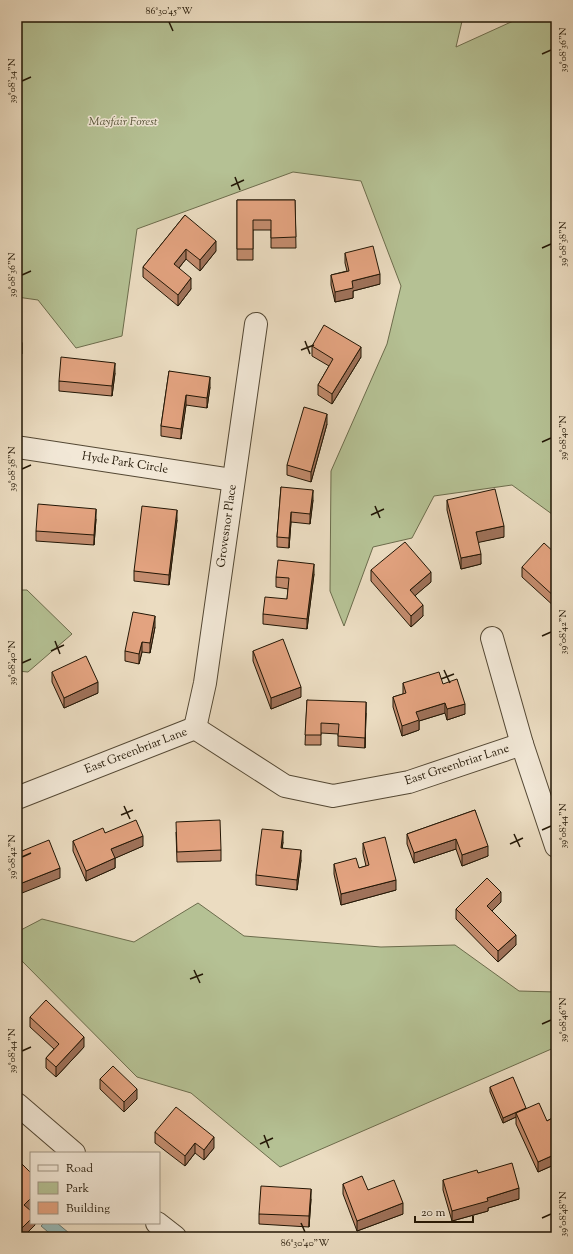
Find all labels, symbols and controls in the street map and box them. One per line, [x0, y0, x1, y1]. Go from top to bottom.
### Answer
text: 86°30'45"W [145, 4, 193, 19]
text: 39°08'36"N [556, 27, 571, 73]
text: 39°08'34"N [5, 58, 20, 104]
park label: Mayfair Forest [88, 113, 158, 131]
text: 39°08'38"N [556, 221, 571, 267]
text: 39°08'36"N [5, 252, 20, 298]
text: 39°08'40"N [556, 415, 571, 461]
text: 39°08'38"N [5, 446, 20, 492]
street label: Hyde Park Circle [81, 447, 170, 479]
street label: Grovesnor Place [212, 483, 242, 569]
text: 39°08'42"N [556, 610, 571, 654]
text: 39°08'40"N [5, 640, 20, 686]
street label: East Greenbriar Lane [82, 723, 190, 779]
street label: East Greenbriar Lane [402, 739, 512, 790]
text: 39°08'44"N [556, 803, 571, 849]
text: 39°08'42"N [5, 835, 20, 879]
text: 39°08'46"N [556, 997, 571, 1043]
text: 39°08'44"N [5, 1028, 20, 1074]
legend [30, 1152, 160, 1224]
text: Road [66, 1160, 93, 1178]
text: Park [66, 1180, 89, 1198]
text: 39°08'48"N [556, 1191, 571, 1237]
scale bar [415, 1198, 473, 1224]
text: Building [66, 1200, 110, 1218]
text: 20 m [421, 1204, 446, 1222]
text: 86°30'40"W [281, 1236, 329, 1251]

